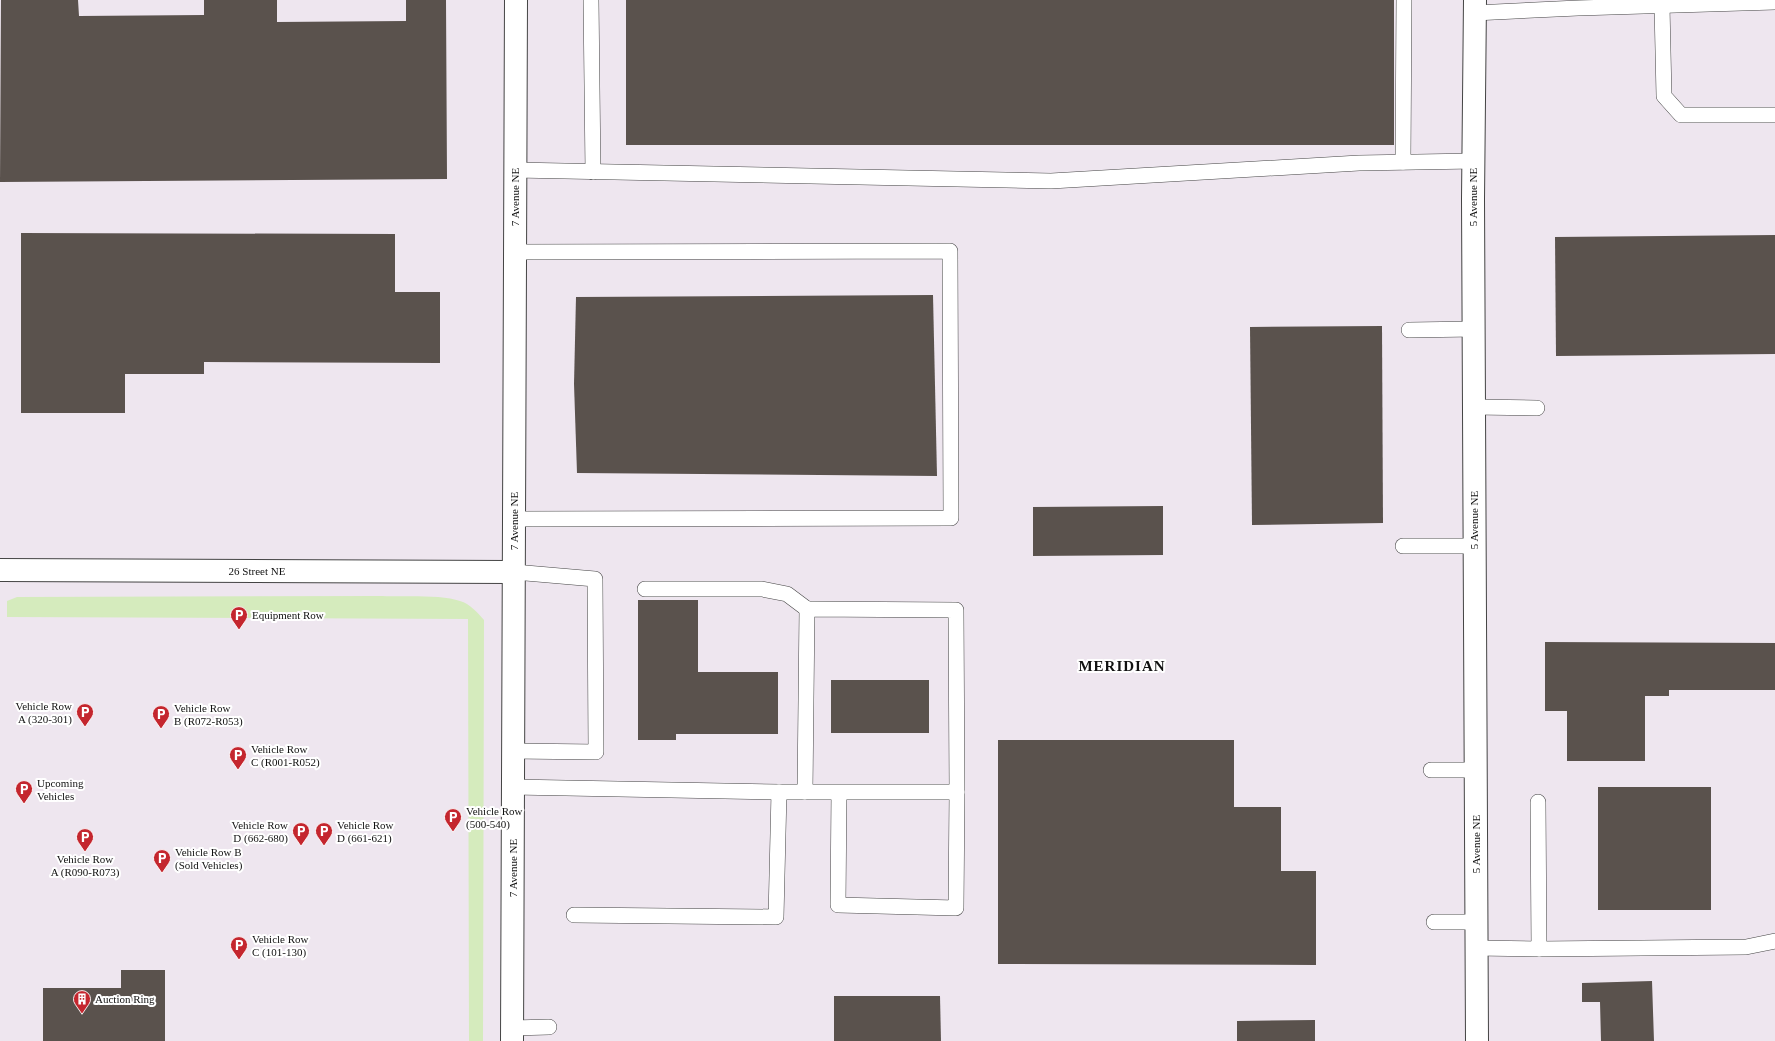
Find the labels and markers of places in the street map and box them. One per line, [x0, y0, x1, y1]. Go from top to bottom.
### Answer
parking icon: Equipment Row [229, 605, 249, 630]
place label: Equipment Row [252, 609, 324, 621]
place label: Vehicle Row A (320-301) [15, 700, 72, 726]
parking icon: Vehicle Row A (320-301) [75, 702, 95, 727]
place label: Vehicle Row B (R072-R053) [174, 702, 243, 728]
parking icon: Vehicle Row B (R072-R053) [151, 704, 171, 729]
place label: Vehicle Row C (R001-R052) [251, 743, 320, 769]
parking icon: Vehicle Row C (R001-R052) [228, 745, 248, 770]
place label: Upcoming Vehicles [37, 777, 84, 802]
parking icon: Upcoming Vehicles [14, 779, 34, 804]
place label: Vehicle Row (500-540) [466, 805, 523, 831]
parking icon: Vehicle Row (500-540) [443, 807, 463, 832]
place label: Vehicle Row D (662-680) [231, 819, 288, 845]
place label: Vehicle Row D (661-621) [337, 819, 394, 845]
parking icon: Vehicle Row D (662-680) [291, 821, 311, 846]
parking icon: Vehicle Row D (661-621) [314, 821, 334, 846]
parking icon: Vehicle Row A (R090-R073) [75, 827, 95, 852]
place label: Vehicle Row B (Sold Vehicles) [175, 846, 243, 872]
parking icon: Vehicle Row B (Sold Vehicles) [152, 848, 172, 873]
place label: Vehicle Row A (R090-R073) [51, 853, 120, 879]
place label: Vehicle Row C (101-130) [252, 933, 309, 959]
parking icon: Vehicle Row C (101-130) [229, 935, 249, 960]
building icon: Auction Ring [72, 989, 92, 1014]
place label: Auction Ring [95, 993, 155, 1005]

